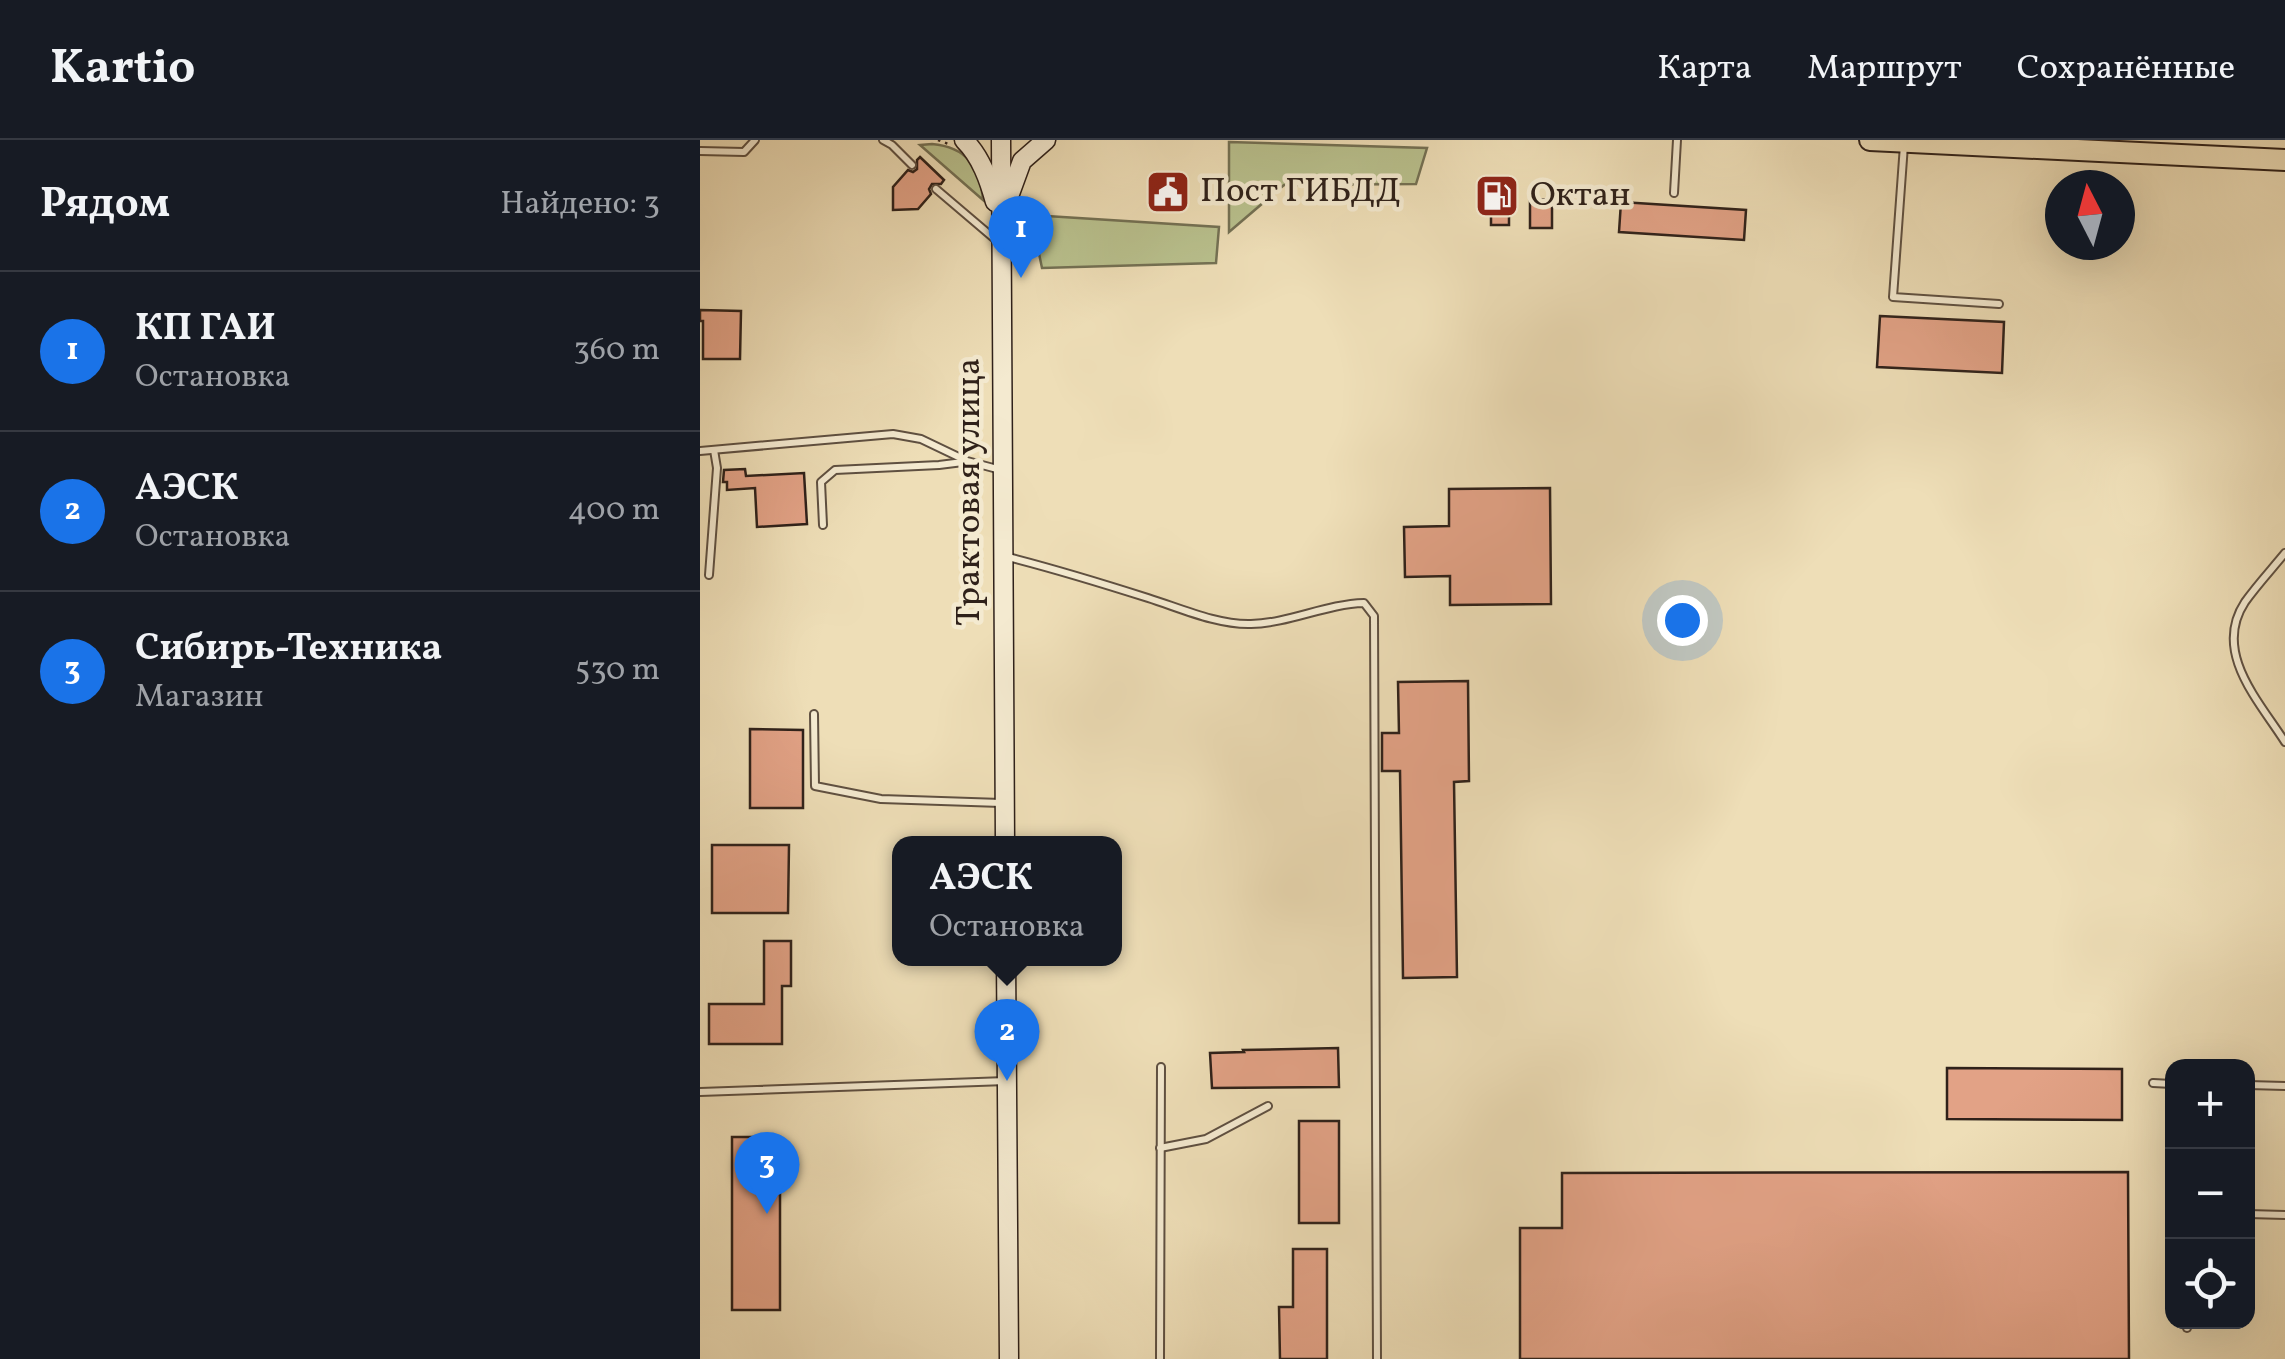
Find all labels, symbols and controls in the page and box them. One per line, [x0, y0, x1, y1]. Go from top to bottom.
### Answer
text: Kartio [50, 36, 195, 103]
text: Карта [1657, 45, 1752, 93]
text: Маршрут [1807, 45, 1962, 93]
text: Сохранённые [2017, 45, 2235, 93]
place label: Пост ГИБДД [1200, 168, 1401, 216]
public building icon: Пост ГИБДД [1145, 169, 1191, 215]
north arrow [2045, 170, 2135, 260]
place label: Октан [1530, 172, 1631, 220]
fuel station icon: Октан [1474, 173, 1520, 219]
text: Рядом [40, 176, 170, 235]
text: Найдено: 3 [500, 183, 660, 227]
pin: 1 [988, 196, 1054, 278]
text: КП ГАИ [135, 303, 276, 356]
text: 1 [66, 329, 79, 373]
text: 360 m [573, 329, 660, 373]
text: Остановка [135, 356, 291, 400]
street label: Трактовая улица [946, 358, 994, 626]
text: АЭСК [135, 463, 239, 516]
text: 2 [64, 489, 81, 533]
text: 400 m [568, 489, 660, 533]
text: Остановка [135, 516, 291, 560]
your location [1657, 595, 1708, 646]
text: Сибирь-Техника [135, 623, 442, 676]
text: 3 [64, 649, 81, 693]
text: 530 m [575, 649, 660, 693]
text: Магазин [135, 676, 263, 720]
popup [892, 836, 1122, 966]
text: АЭСК [929, 853, 1033, 906]
text: Остановка [929, 906, 1085, 950]
pin: 2 [974, 998, 1040, 1081]
map controls [2165, 1059, 2255, 1329]
button: + [2165, 1059, 2255, 1149]
pin: 3 [734, 1132, 800, 1214]
button: − [2165, 1149, 2255, 1239]
button: locate [2165, 1239, 2255, 1329]

